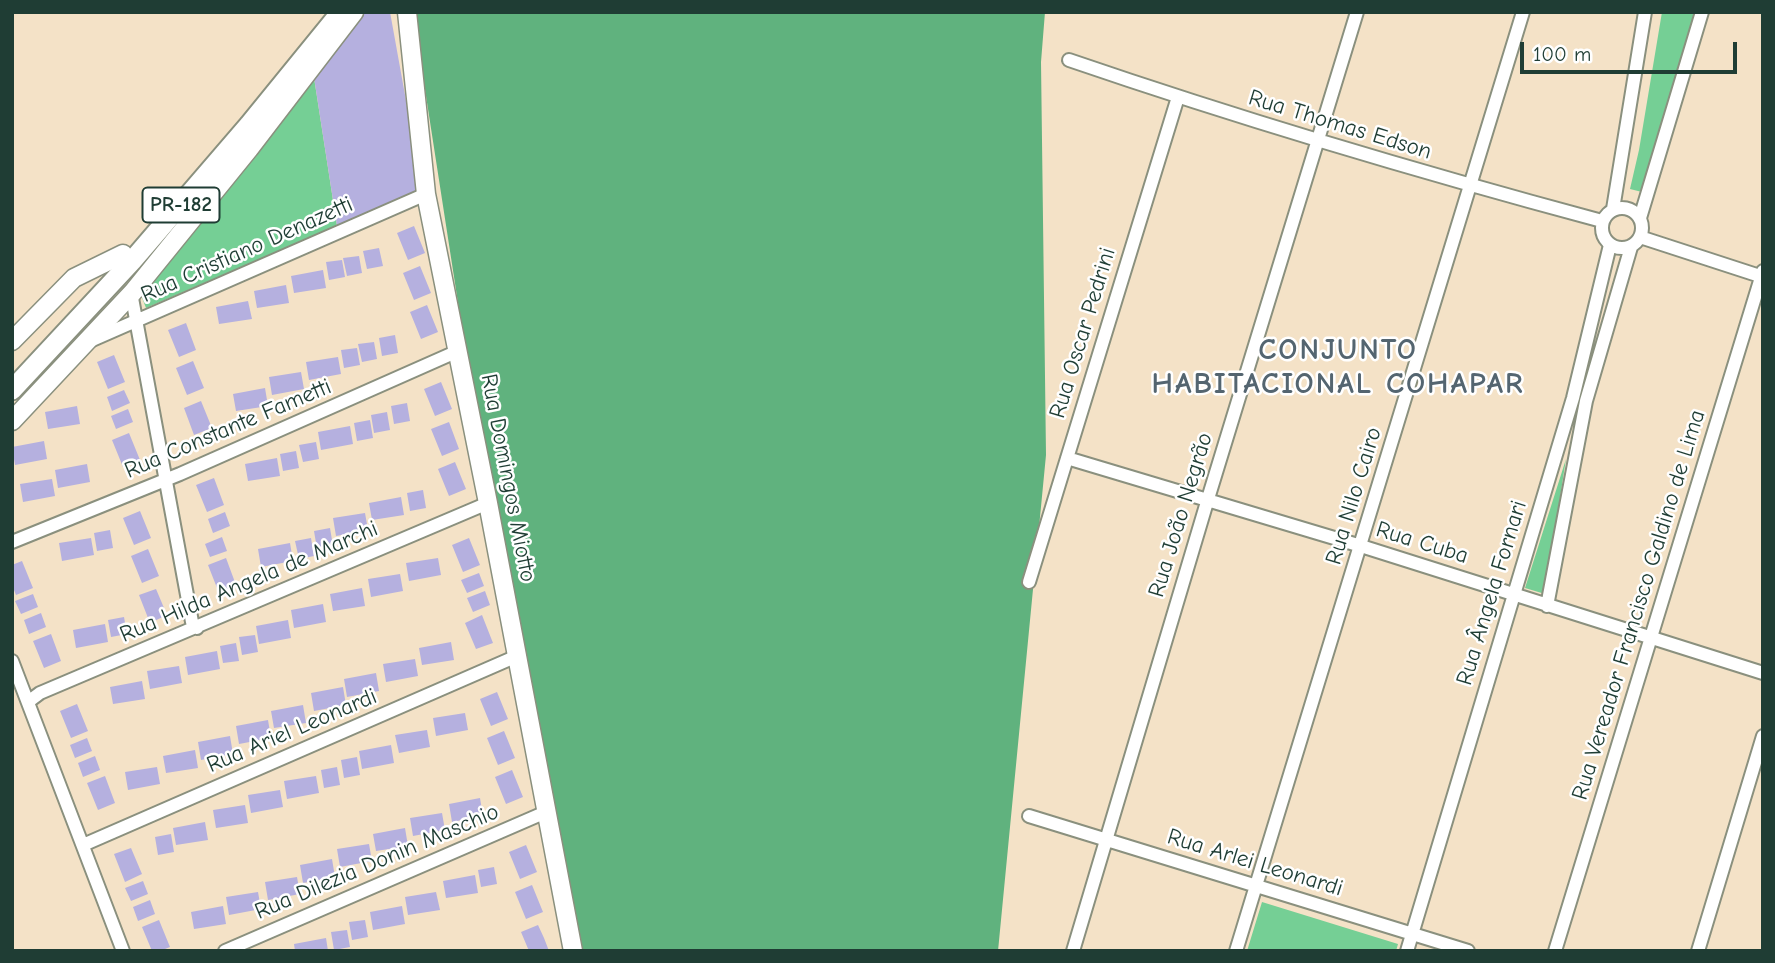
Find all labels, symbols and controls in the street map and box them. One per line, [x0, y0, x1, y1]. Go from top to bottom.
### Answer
scale bar [1523, 28, 1740, 72]
text: 100 m [1533, 42, 1591, 66]
street label: Rua Thomas Edson [1245, 84, 1435, 166]
road number: PR-182 [142, 188, 220, 222]
street label: Rua Cristiano Denazetti [137, 191, 357, 309]
street label: Rua Oscar Pedrini [1044, 244, 1122, 422]
district label: CONJUNTO HABITACIONAL COHAPAR [1154, 333, 1522, 404]
street label: Rua Domingos Miotto [474, 372, 542, 584]
street label: Rua Constante Fametti [120, 373, 336, 485]
street label: Rua Vereador Francisco Galdino de Lima [1566, 407, 1712, 803]
street label: Rua Nilo Cairo [1320, 424, 1388, 568]
street label: Rua João Negrão [1143, 429, 1219, 601]
street label: Rua Ângela Fornari [1451, 497, 1533, 689]
street label: Rua Hilda Angela de Marchi [116, 515, 382, 649]
street label: Rua Cuba [1373, 516, 1471, 570]
street label: Rua Ariel Leonardi [203, 683, 381, 779]
street label: Rua Dilezia Donin Maschio [251, 798, 503, 926]
street label: Rua Arlei Leonardi [1164, 823, 1346, 903]

